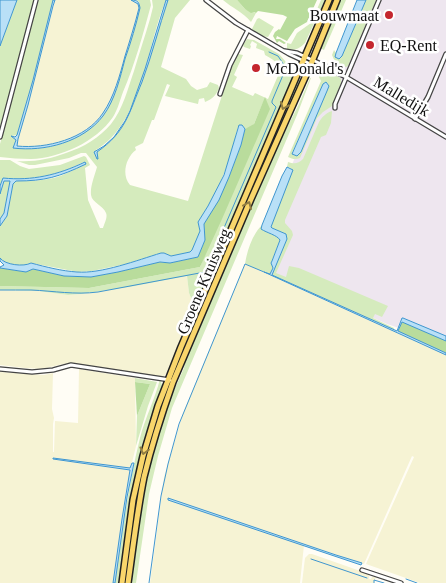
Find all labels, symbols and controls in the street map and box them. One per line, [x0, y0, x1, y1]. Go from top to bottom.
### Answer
place label: Bouwmaat [310, 7, 380, 24]
marker: Bouwmaat [383, 9, 395, 21]
place label: EQ-Rent [380, 37, 437, 54]
marker: EQ-Rent [364, 39, 376, 51]
place label: McDonald's [266, 60, 344, 77]
marker: McDonald's [250, 62, 262, 74]
street label: Malledijk [370, 73, 433, 121]
one-way arrow [279, 101, 290, 110]
one-way arrow [242, 201, 253, 210]
street label: Groene Kruisweg [174, 226, 234, 337]
one-way arrow [140, 446, 150, 454]

